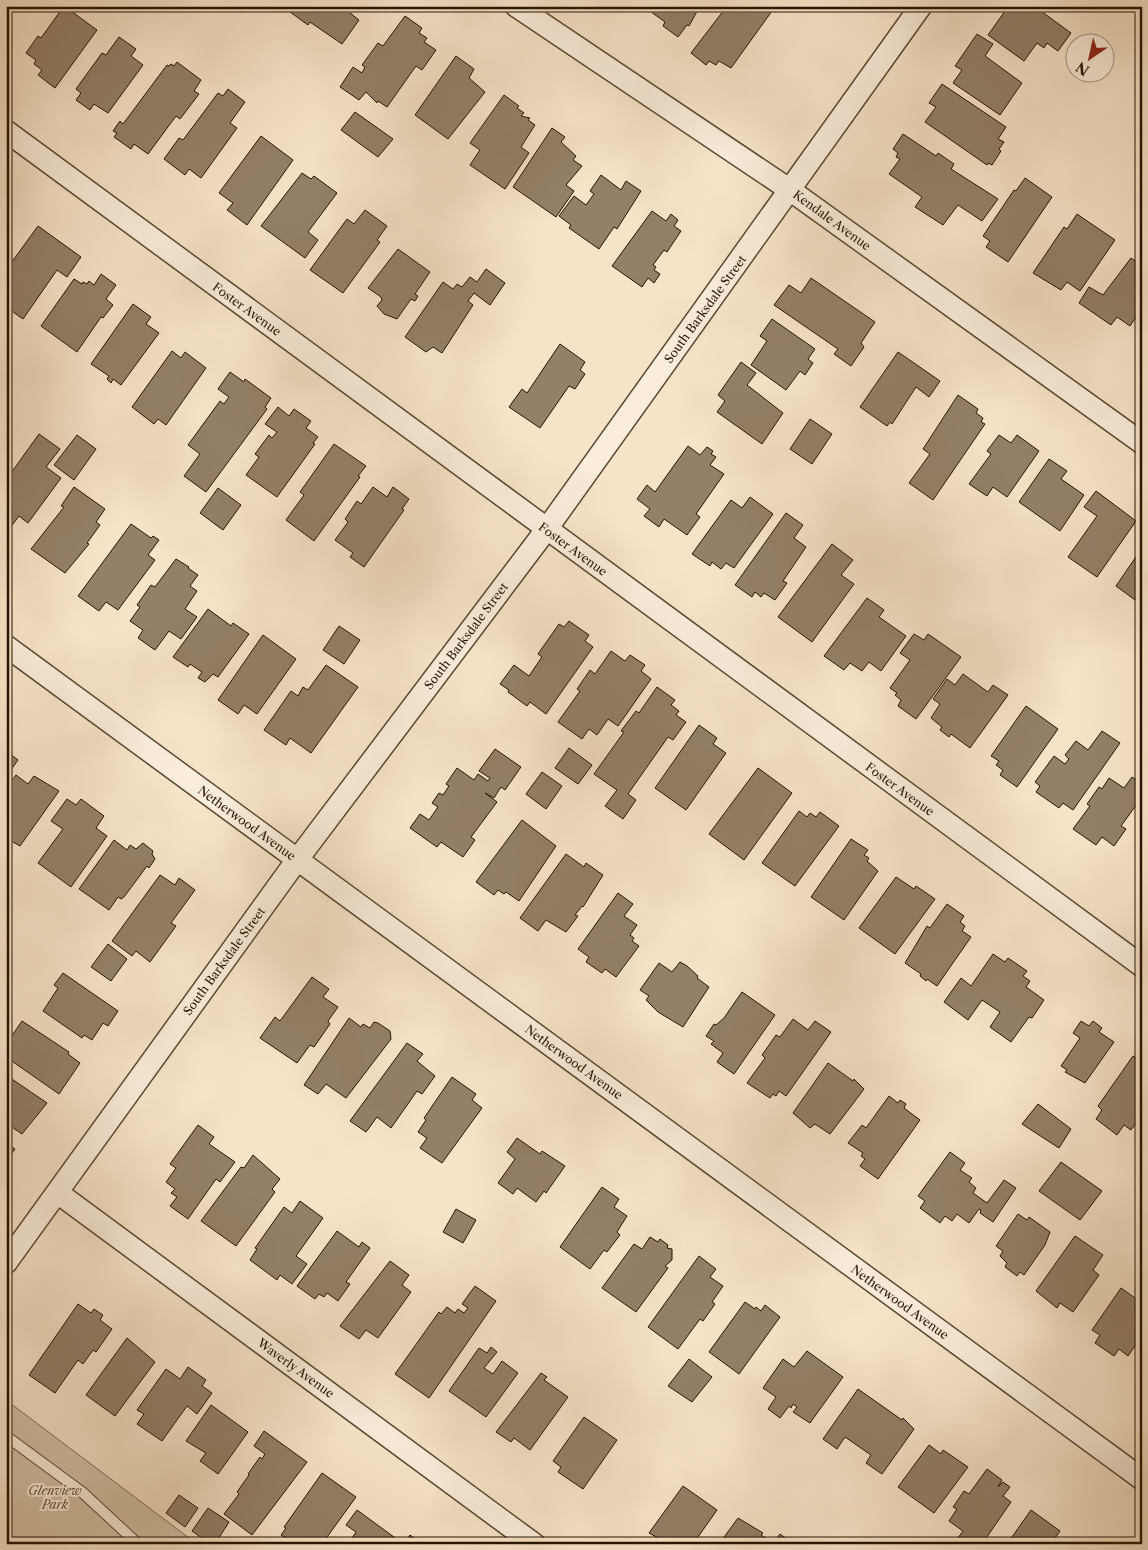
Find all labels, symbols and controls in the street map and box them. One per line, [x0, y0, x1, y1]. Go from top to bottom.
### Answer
north arrow [1066, 32, 1116, 82]
text: N [1073, 58, 1093, 80]
street label: Kendale Avenue [790, 187, 874, 253]
street label: South Barksdale Street [661, 251, 750, 366]
street label: Foster Avenue [210, 279, 284, 339]
street label: Foster Avenue [536, 519, 610, 579]
street label: South Barksdale Street [421, 579, 512, 692]
street label: Foster Avenue [863, 759, 937, 819]
street label: Netherwood Avenue [195, 783, 299, 864]
street label: South Barksdale Street [180, 903, 269, 1018]
street label: Netherwood Avenue [522, 1022, 626, 1103]
street label: Netherwood Avenue [848, 1262, 952, 1343]
street label: Waverly Avenue [254, 1335, 338, 1401]
park label: Glenview Park [28, 1483, 82, 1512]

